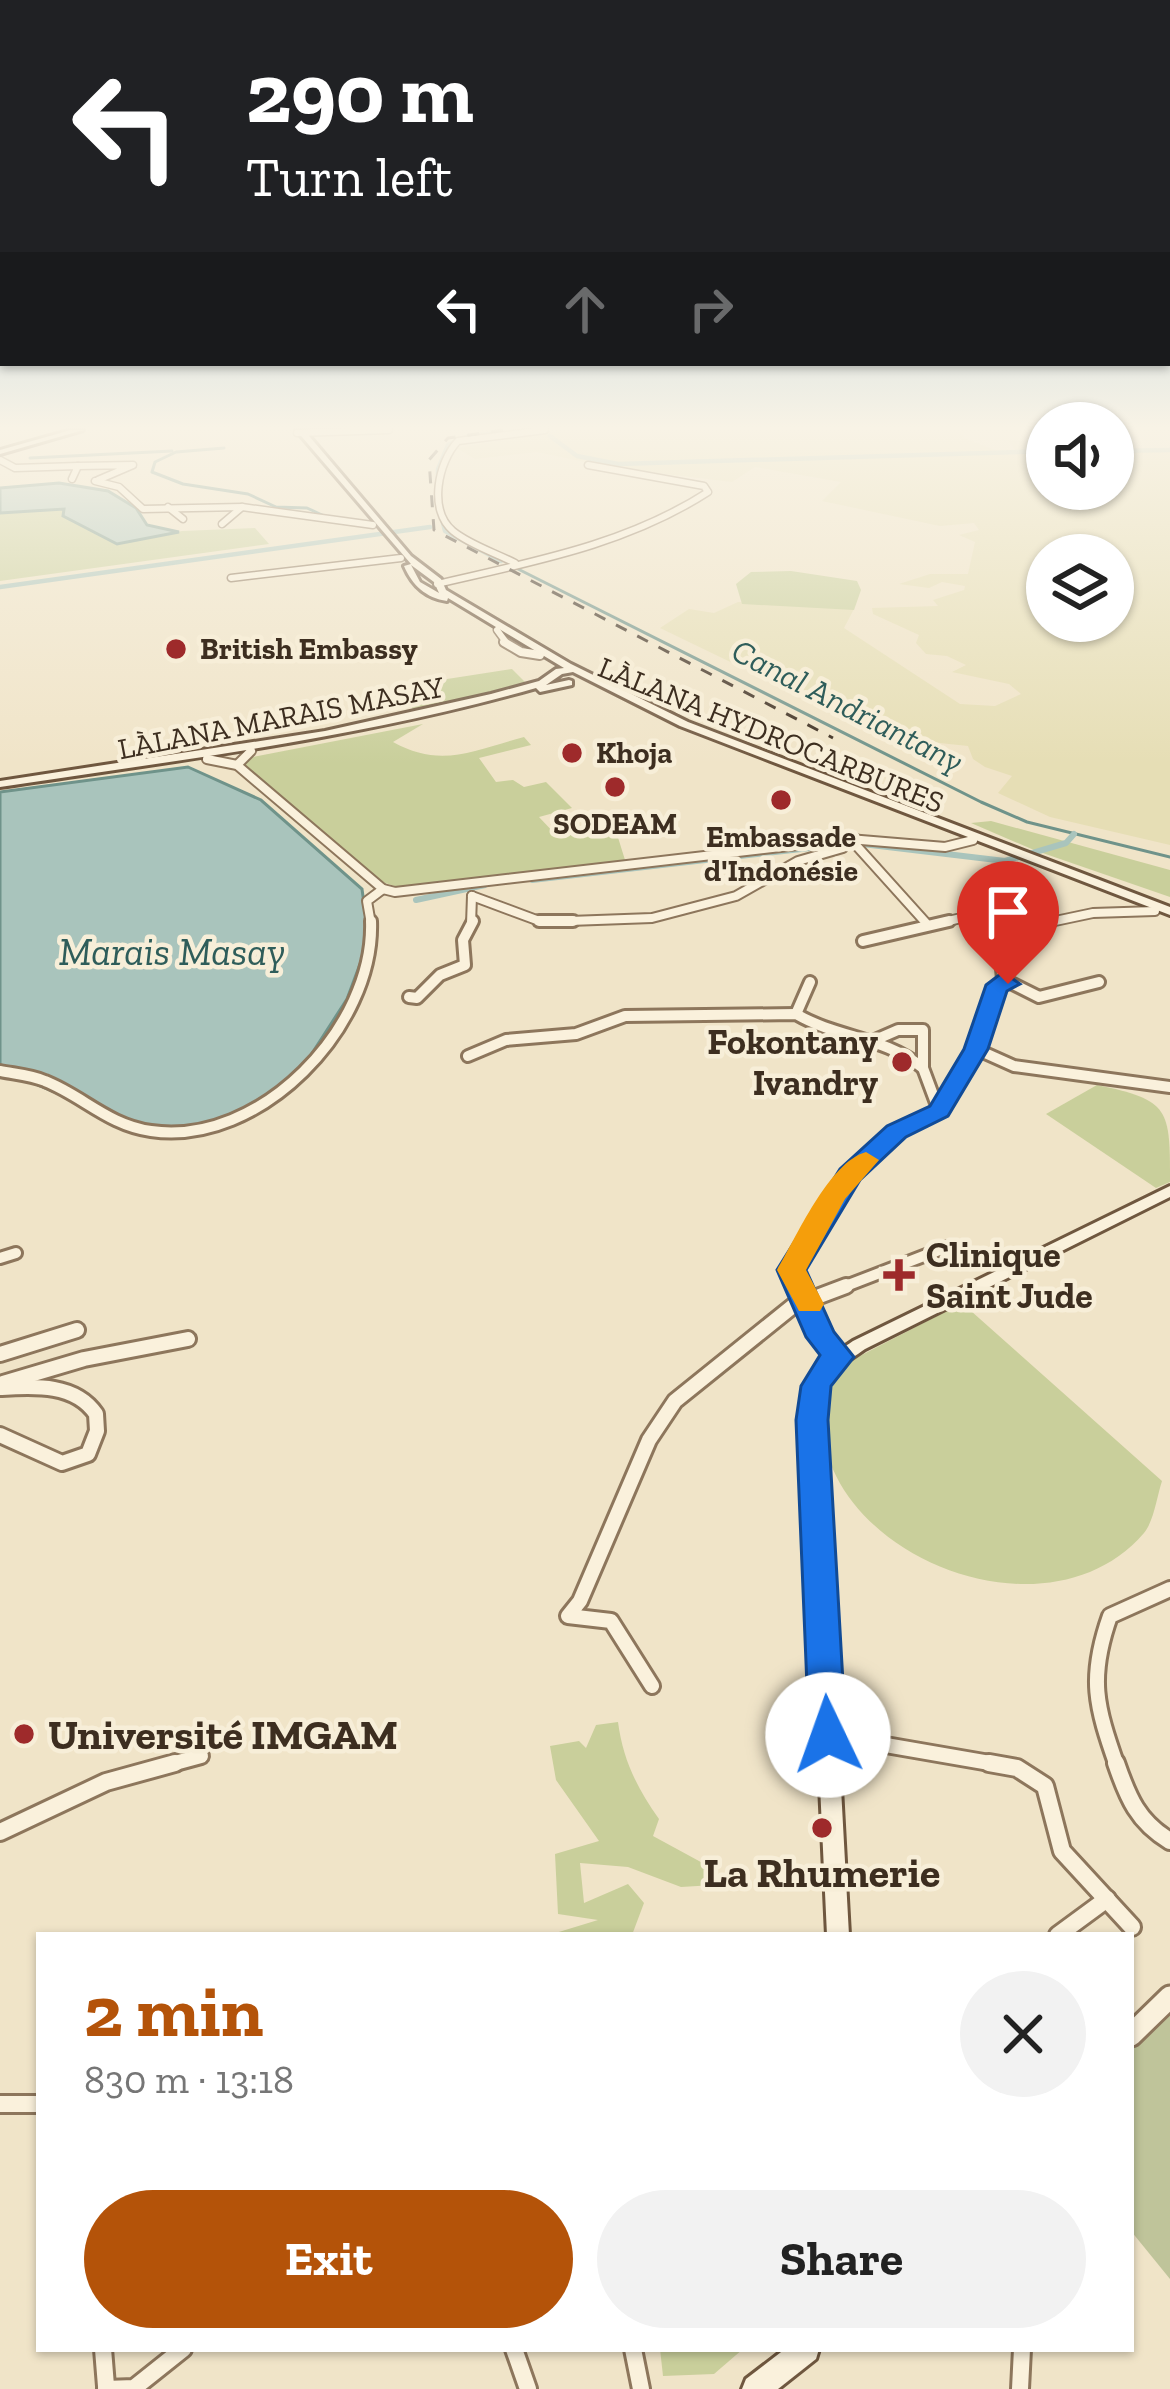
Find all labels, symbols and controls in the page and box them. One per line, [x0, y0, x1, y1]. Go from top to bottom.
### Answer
text: 290 m [246, 43, 474, 144]
icon: left [48, 48, 204, 204]
text: Turn left [246, 145, 453, 210]
icon: left [426, 276, 492, 342]
icon: ahead [552, 276, 618, 342]
icon: right [678, 276, 744, 342]
map controls [1026, 402, 1134, 642]
button: sound [1026, 402, 1134, 510]
button: layers [1026, 534, 1134, 642]
water label: Canal Andriantany [726, 630, 970, 781]
place label: British Embassy [200, 631, 418, 667]
marker: British Embassy [163, 636, 189, 662]
street label: LÀLANA HYDROCARBURES [593, 649, 949, 821]
street label: LÀLANA MARAIS MASAY [115, 669, 448, 767]
place label: Khoja [596, 735, 672, 771]
marker: Khoja [559, 740, 585, 766]
marker: SODEAM [602, 774, 628, 800]
marker: Embassade d'Indonésie [768, 787, 794, 813]
place label: SODEAM [553, 806, 677, 842]
place label: Embassade d'Indonésie [704, 819, 858, 889]
pin [957, 861, 1059, 984]
icon: arrive [975, 879, 1041, 945]
water label: Marais Masay [59, 928, 285, 975]
place label: Fokontany Ivandry [707, 1020, 878, 1104]
marker: Fokontany Ivandry [889, 1049, 915, 1075]
place label: Clinique Saint Jude [926, 1233, 1093, 1317]
marker: Clinique Saint Jude [883, 1259, 915, 1291]
position arrow [765, 1672, 891, 1798]
place label: Université IMGAM [48, 1709, 398, 1760]
marker: Université IMGAM [11, 1721, 37, 1747]
marker: La Rhumerie [809, 1815, 835, 1841]
place label: La Rhumerie [704, 1847, 940, 1898]
text: 2 min [84, 1968, 263, 2054]
button: close [960, 1971, 1086, 2097]
text: 830 m · 13:18 [84, 2056, 294, 2103]
button: Exit [84, 2190, 573, 2328]
button: Share [597, 2190, 1086, 2328]

